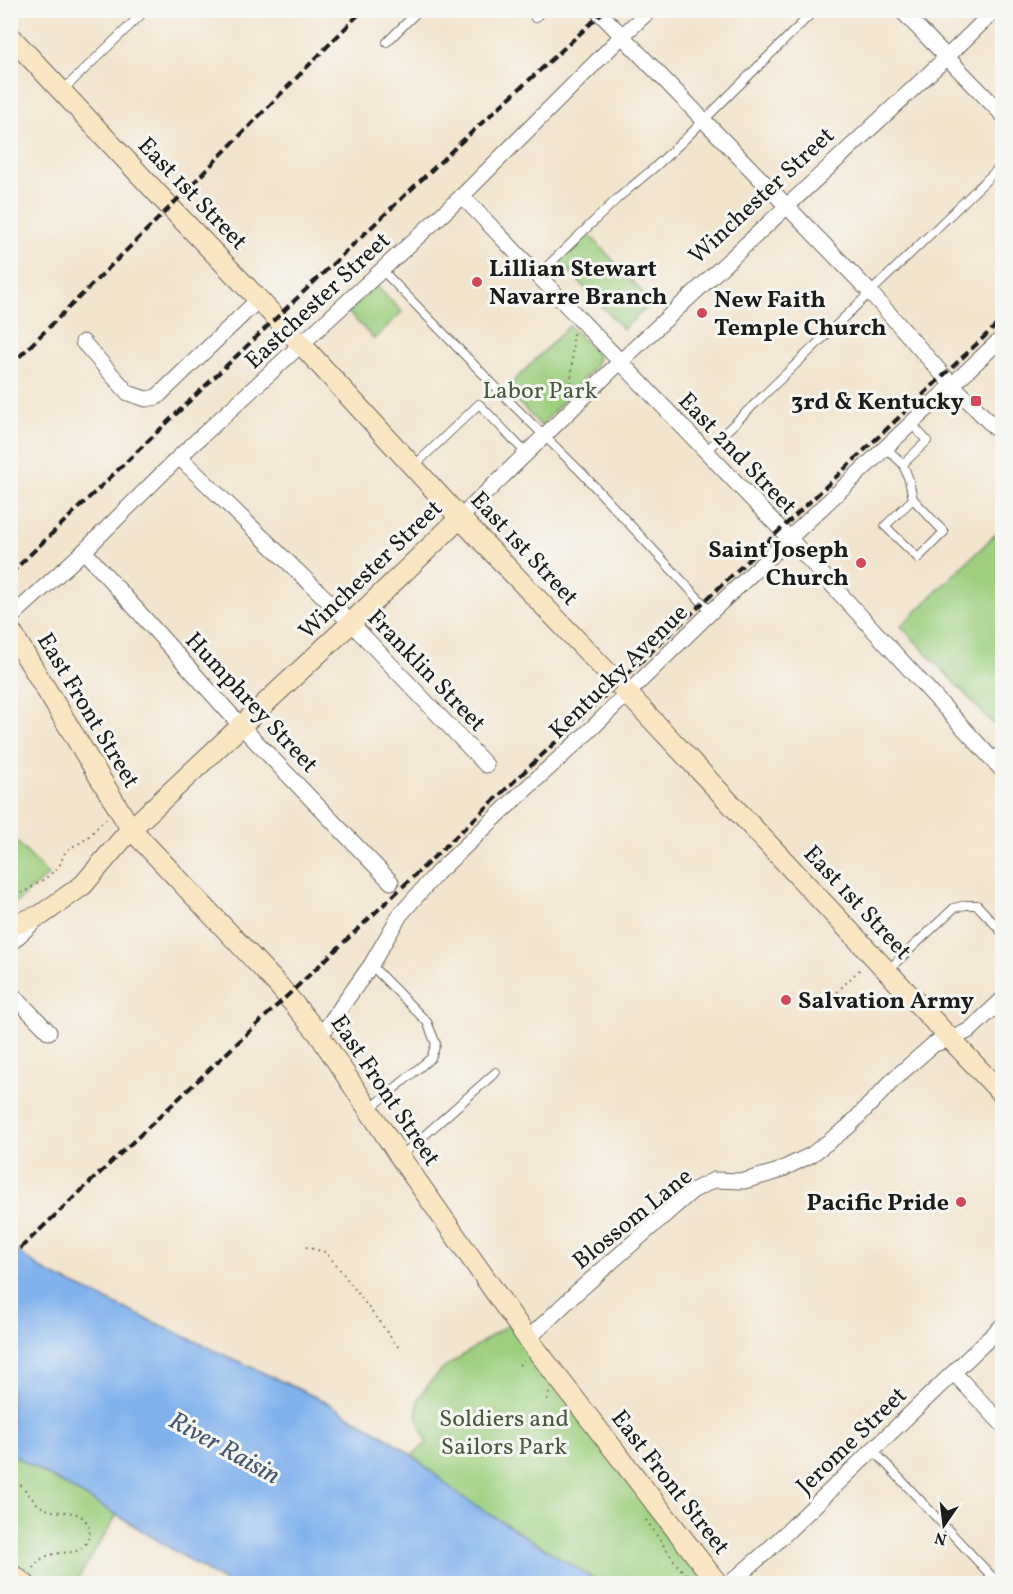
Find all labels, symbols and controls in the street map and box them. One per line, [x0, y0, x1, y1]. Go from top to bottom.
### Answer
street label: Winchester Street [682, 120, 843, 273]
street label: East 1st Street [129, 130, 254, 259]
street label: Eastchester Street [238, 225, 399, 378]
place label: Lillian Stewart Navarre Branch [489, 253, 667, 315]
marker: Lillian Stewart Navarre Branch [470, 275, 484, 289]
place label: New Faith Temple Church [714, 284, 887, 346]
marker: New Faith Temple Church [695, 306, 709, 320]
park label: Labor Park [482, 375, 598, 409]
street label: East 2nd Street [669, 386, 804, 523]
place label: 3rd & Kentucky [791, 386, 965, 420]
marker: 3rd & Kentucky [969, 394, 983, 408]
street label: East 1st Street [461, 485, 586, 614]
street label: Winchester Street [292, 493, 451, 648]
place label: Saint Joseph Church [708, 534, 849, 596]
marker: Saint Joseph Church [854, 556, 868, 570]
street label: Kentucky Avenue [542, 597, 697, 748]
street label: Franklin Street [358, 603, 493, 740]
street label: Humphrey Street [176, 625, 325, 781]
street label: East Front Street [27, 627, 147, 795]
street label: East 1st Street [794, 839, 919, 968]
place label: Salvation Army [798, 985, 974, 1019]
marker: Salvation Army [779, 993, 793, 1007]
street label: East Front Street [321, 1009, 448, 1174]
street label: Blossom Lane [566, 1161, 700, 1278]
place label: Pacific Pride [806, 1187, 949, 1221]
marker: Pacific Pride [954, 1195, 968, 1209]
street label: Jerome Street [789, 1380, 915, 1503]
water label: River Raisin [162, 1403, 286, 1494]
park label: Soldiers and Sailors Park [439, 1403, 569, 1465]
street label: East Front Street [602, 1403, 737, 1563]
north arrow [914, 1495, 974, 1555]
text: N [932, 1525, 949, 1550]

